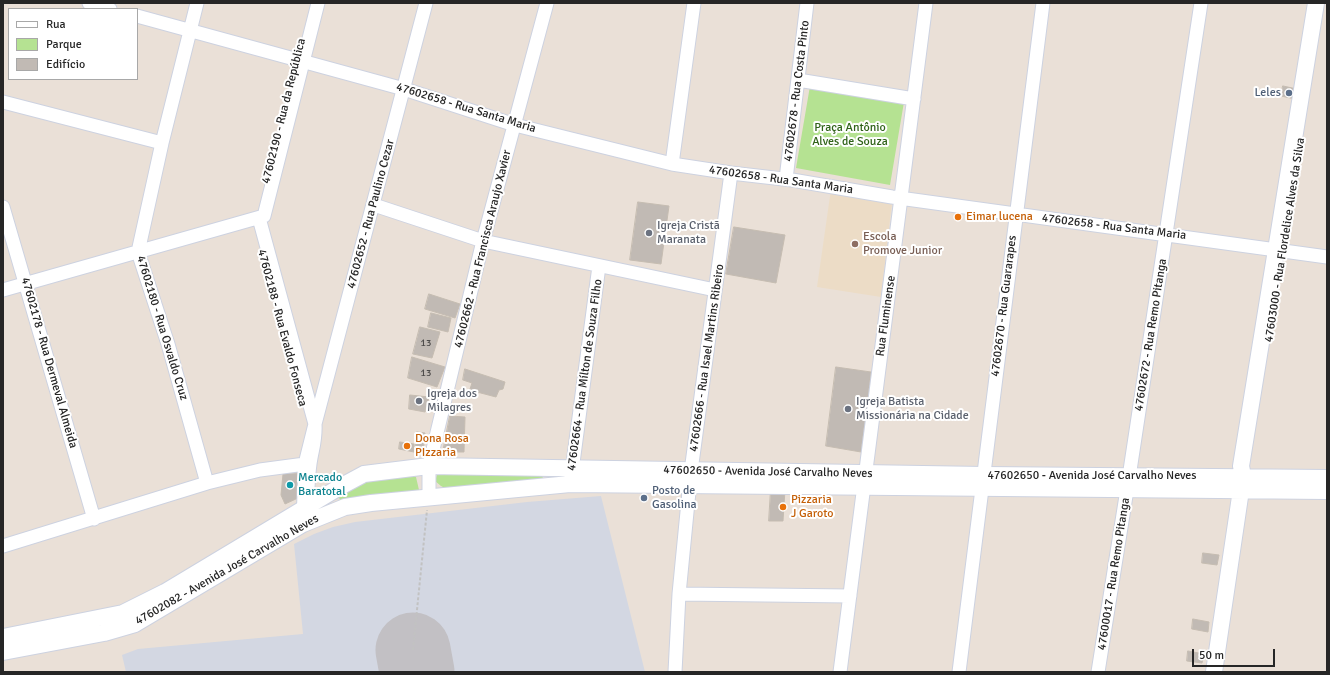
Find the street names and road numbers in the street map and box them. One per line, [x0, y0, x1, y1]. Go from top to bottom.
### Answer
street label: 47602678 - Rua Costa Pinto [781, 20, 813, 162]
street label: 47602190 - Rua da República [259, 37, 309, 185]
street label: 47602658 - Rua Santa Maria [394, 80, 538, 136]
street label: 47603000 - Rua Flordelice Alves da Silva [1262, 137, 1308, 343]
street label: 47602652 - Rua Paulino Cezar [344, 138, 398, 290]
street label: 47602662 - Rua Francisca Araujo Xavier [451, 149, 515, 349]
street label: 47602658 - Rua Santa Maria [708, 163, 854, 197]
street label: 47602658 - Rua Santa Maria [1041, 211, 1187, 243]
street label: 47602670 - Rua Guararapes [988, 234, 1020, 378]
street label: 47602188 - Rua Evaldo Fonseca [254, 248, 310, 408]
street label: 47602180 - Rua Osvaldo Cruz [133, 254, 191, 402]
street label: 47602672 - Rua Remo Pitanga [1132, 258, 1170, 412]
street label: 47602666 - Rua Isael Martins Ribeiro [687, 263, 727, 453]
street label: Rua Fluminense [873, 275, 899, 357]
street label: 47602178 - Rua Dermeval Almeida [18, 276, 80, 450]
street label: 47602664 - Rua Mílton de Souza Filho [564, 278, 606, 472]
street label: 47602650 - Avenida José Carvalho Neves [663, 463, 873, 481]
street label: 47602650 - Avenida José Carvalho Neves [987, 469, 1197, 483]
street label: 47600017 - Rua Remo Pitanga [1095, 497, 1133, 651]
street label: 47602082 - Avenida José Carvalho Neves [133, 511, 321, 629]

